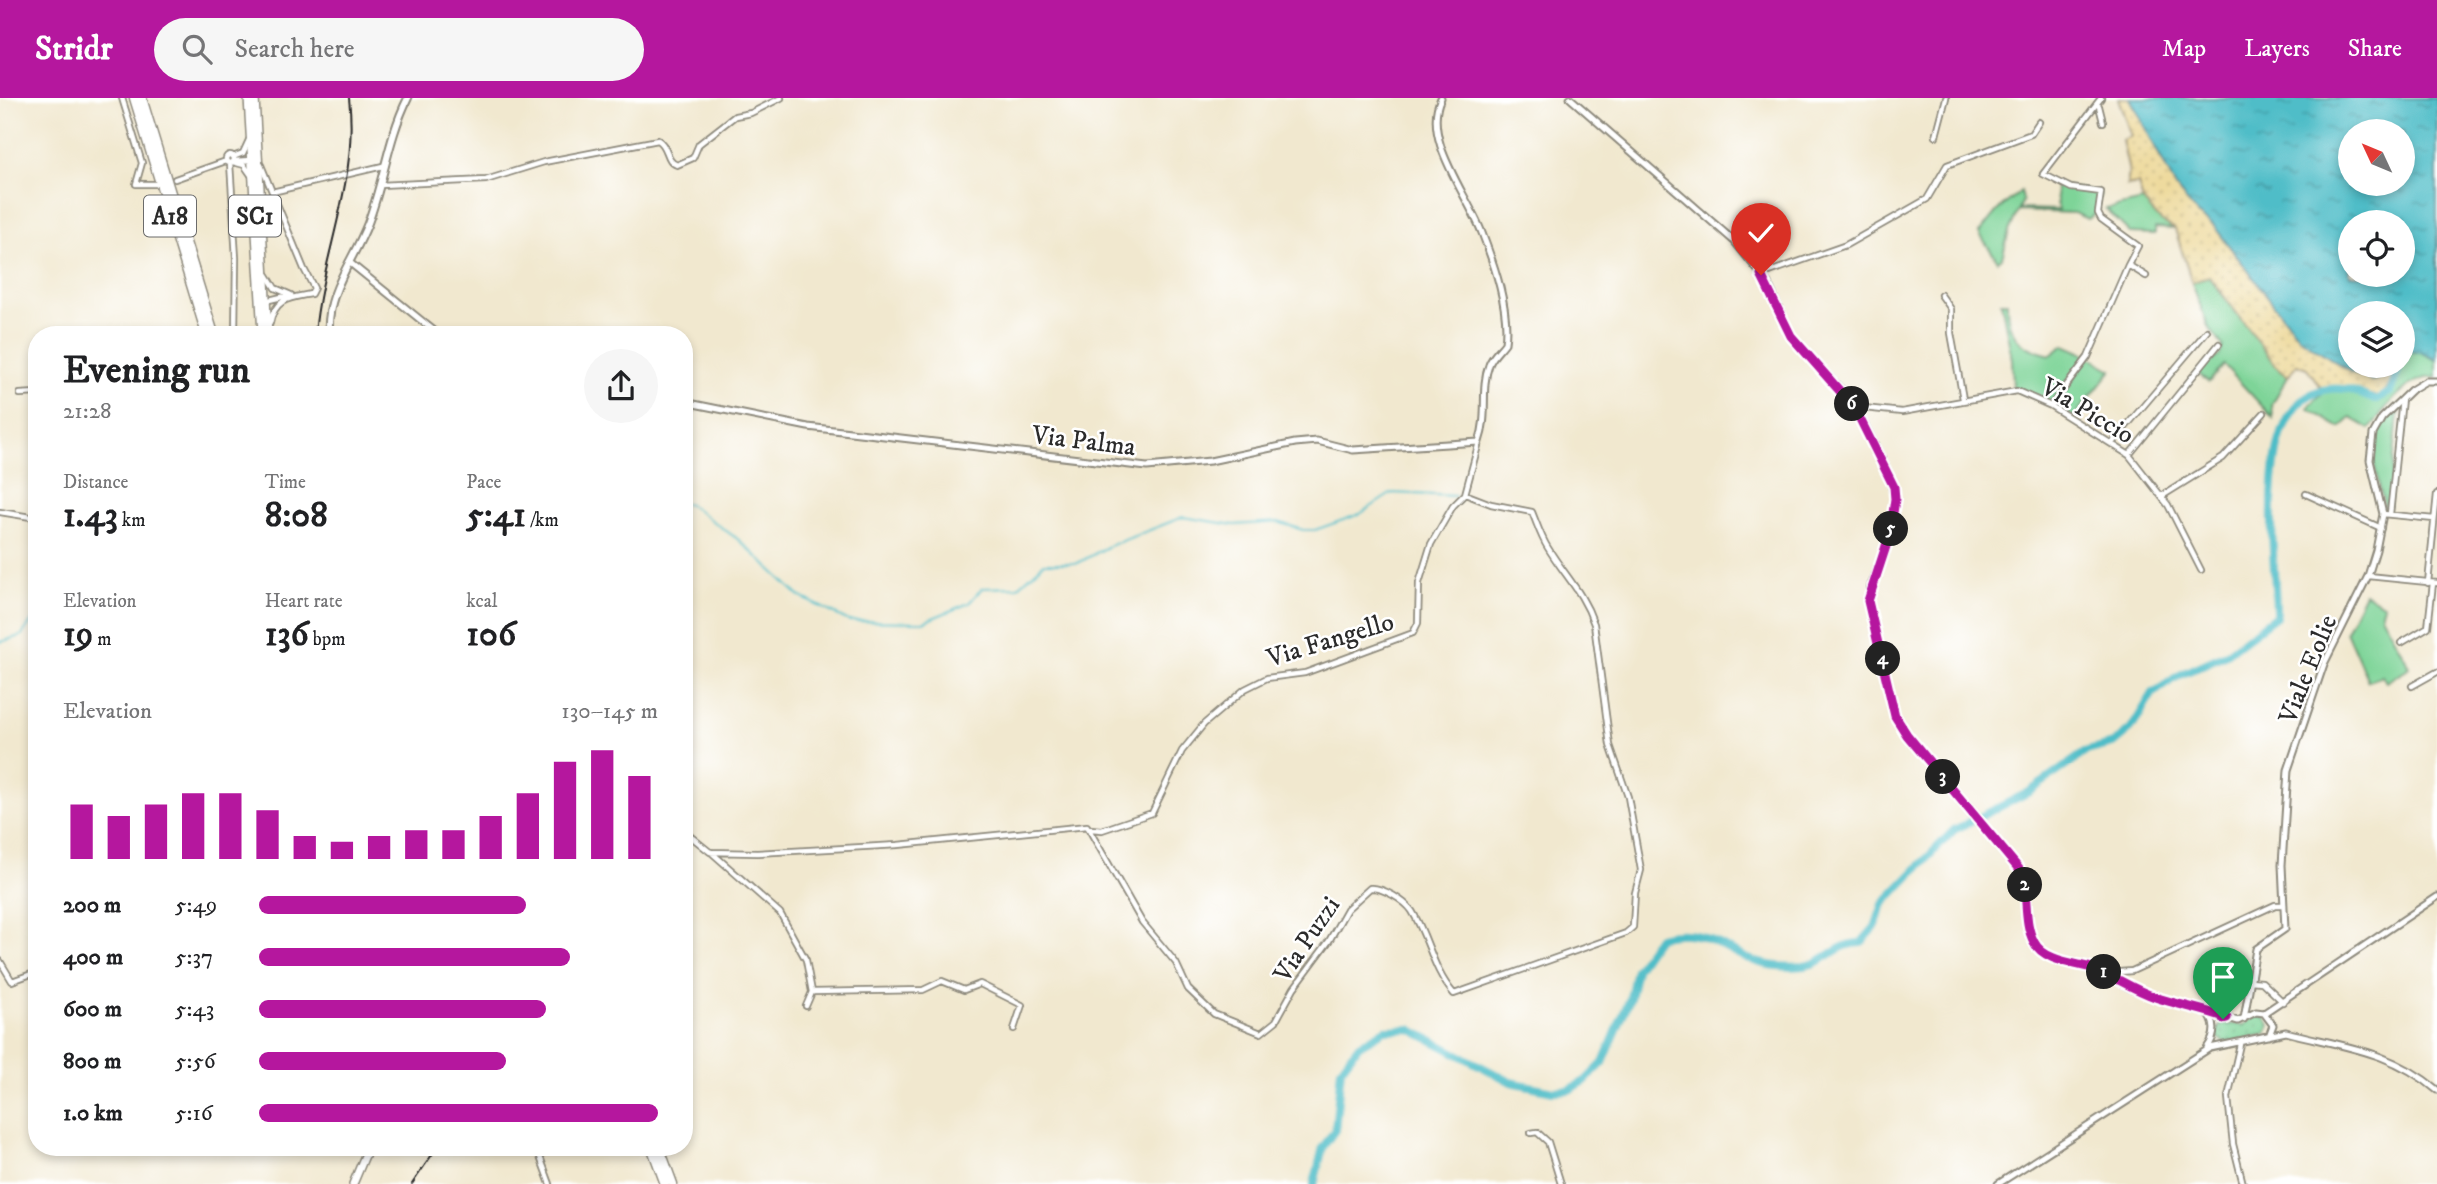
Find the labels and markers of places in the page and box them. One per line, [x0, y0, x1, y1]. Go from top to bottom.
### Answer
pin [1731, 203, 1791, 275]
pin: 6 [1834, 386, 1870, 422]
pin: 5 [1874, 512, 1909, 546]
pin: 4 [1866, 642, 1900, 676]
pin: 3 [1926, 760, 1960, 794]
pin: 2 [2008, 868, 2042, 902]
pin [2193, 947, 2253, 1019]
pin: 1 [2086, 954, 2122, 990]

